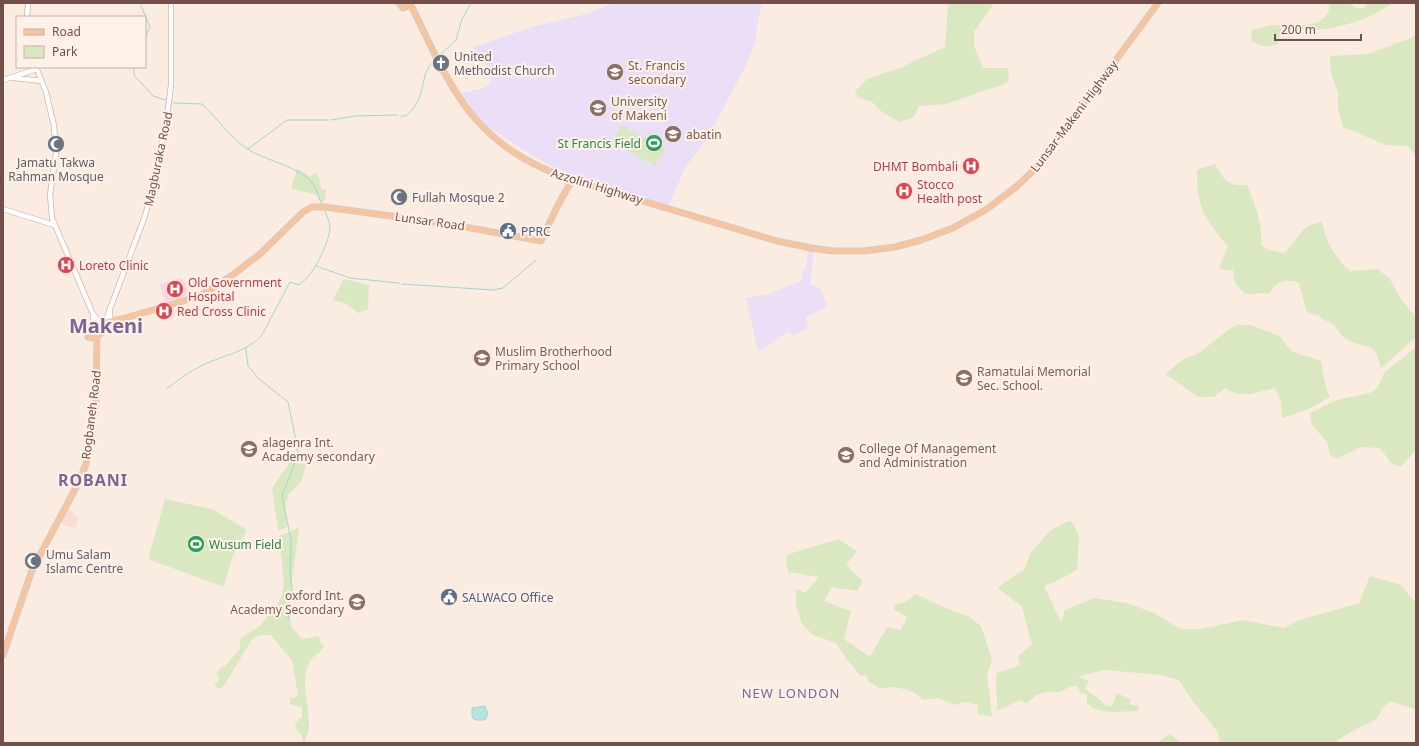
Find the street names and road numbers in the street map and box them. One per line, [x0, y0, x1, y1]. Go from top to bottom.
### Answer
street label: Lunsar-Makeni Highway [1026, 56, 1122, 175]
street label: Magburaka Road [140, 110, 176, 208]
street label: Azzolini Highway [549, 164, 646, 208]
street label: Lunsar Road [394, 208, 466, 234]
street label: Rogbaneh Road [77, 369, 105, 461]

